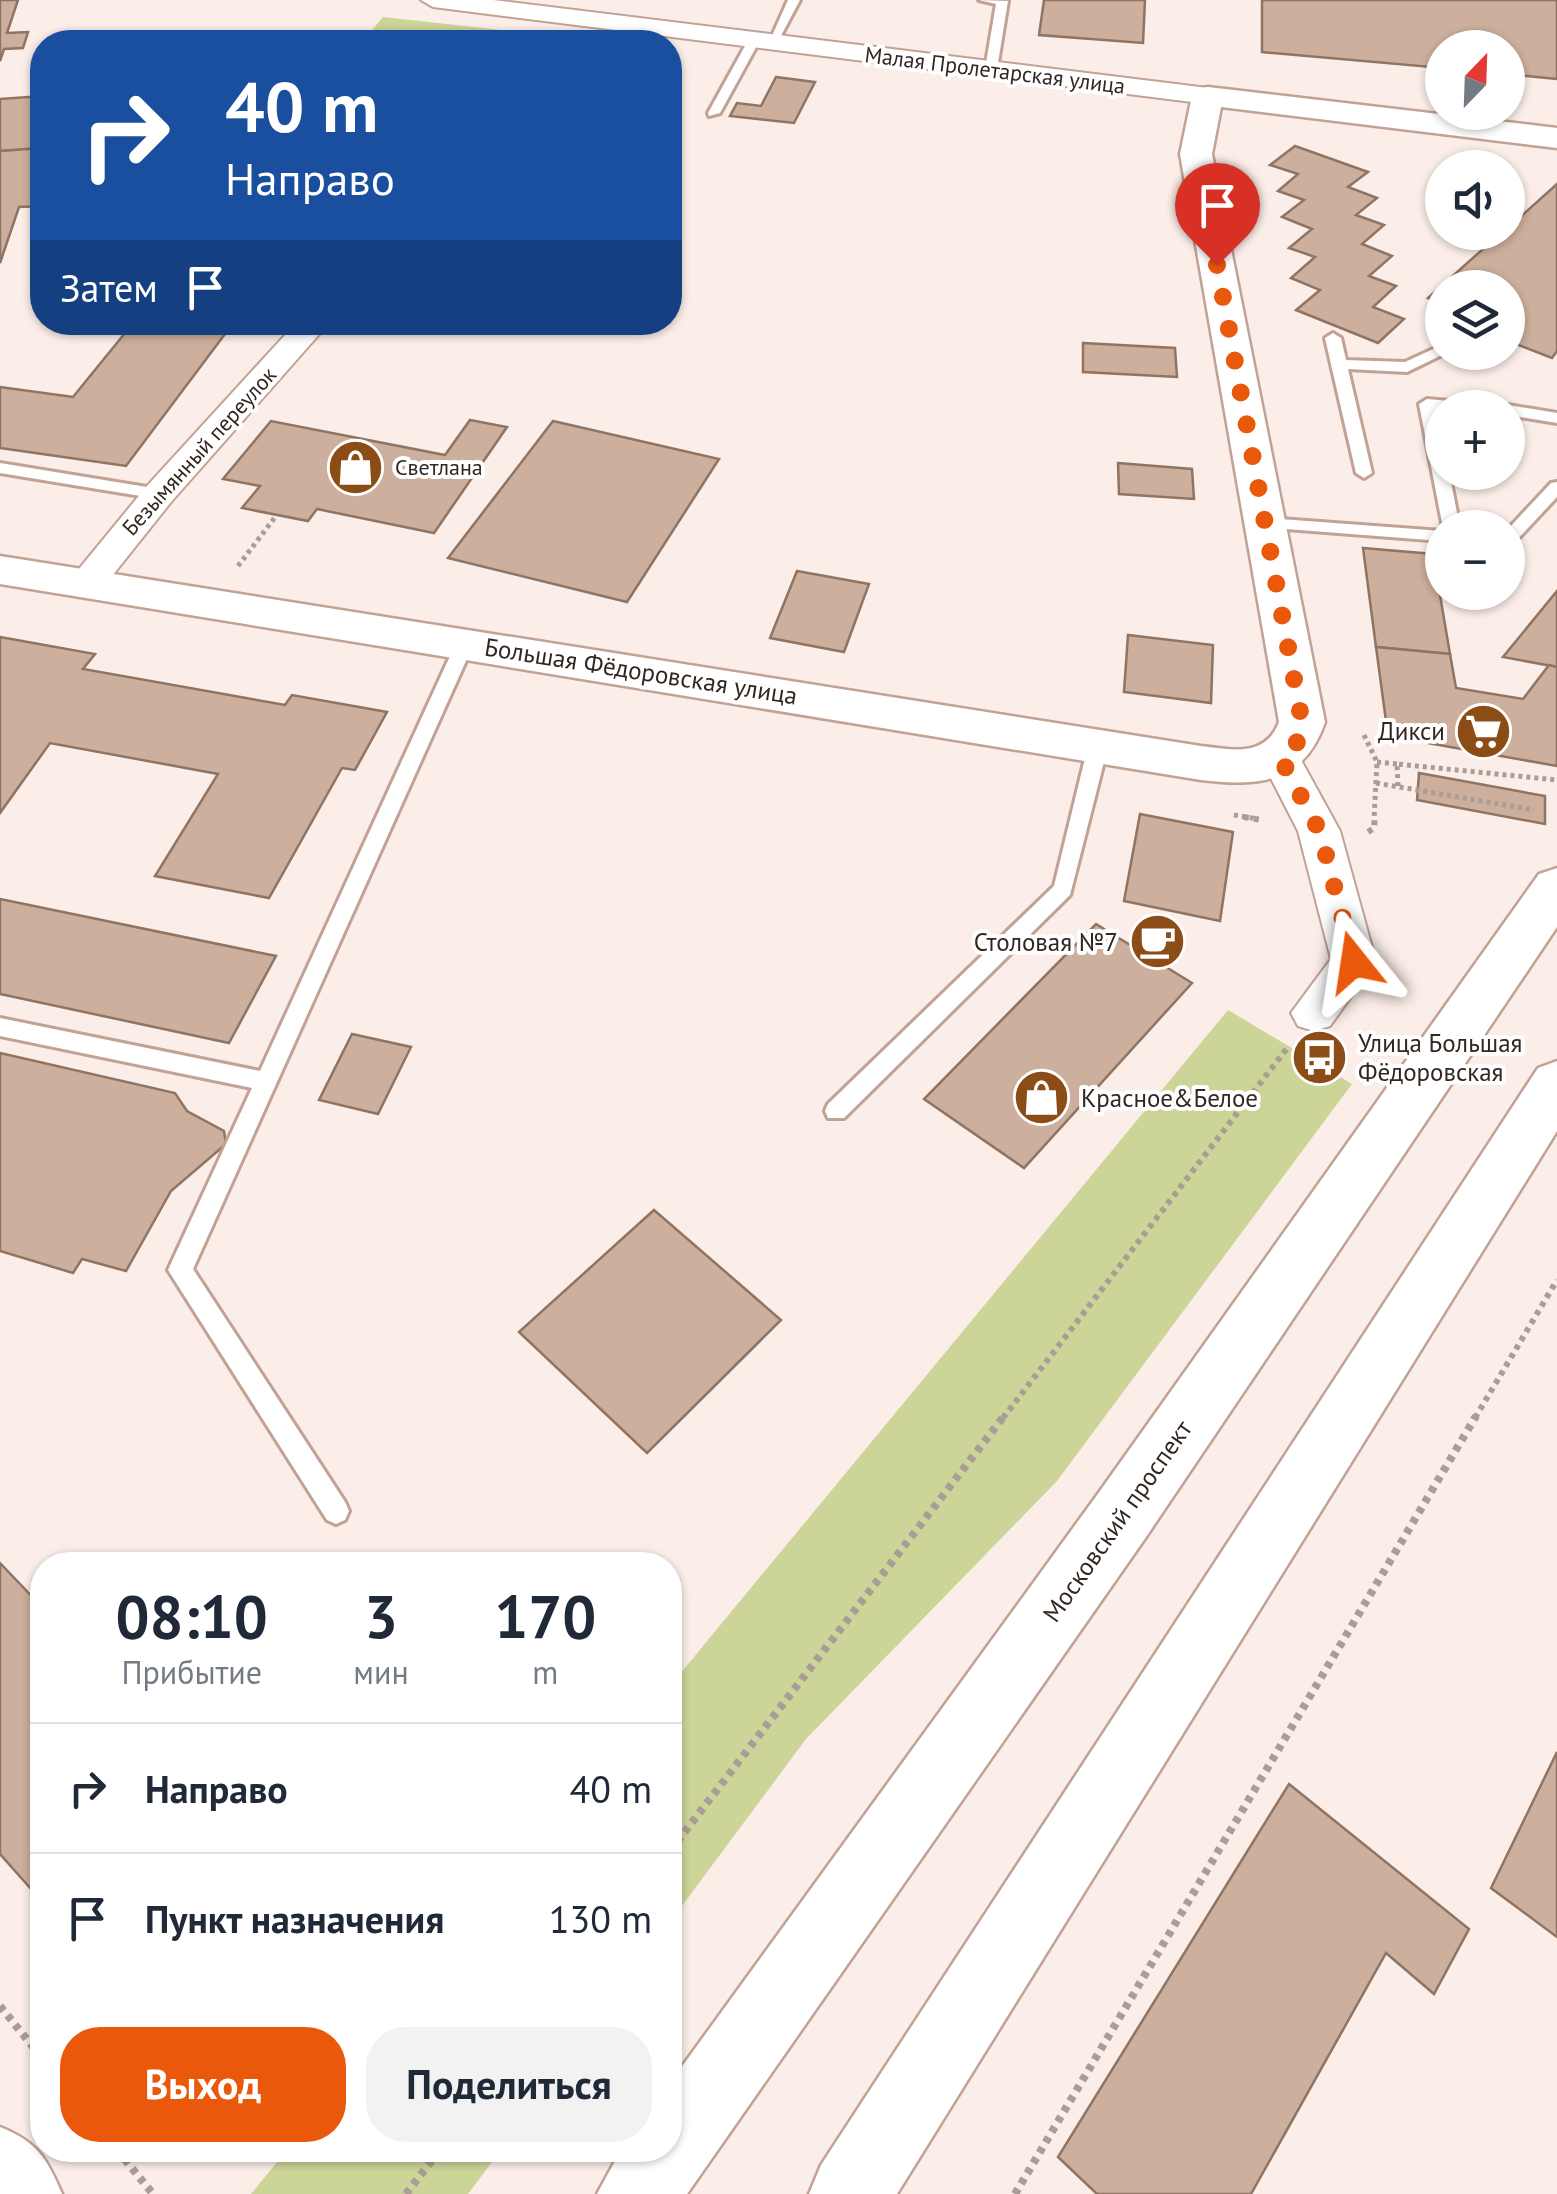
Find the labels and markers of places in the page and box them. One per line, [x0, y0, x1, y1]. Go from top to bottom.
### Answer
pin [1175, 163, 1260, 266]
shop icon: Светлана [326, 437, 386, 497]
place label: Светлана [395, 453, 483, 481]
supermarket icon: Дикси [1454, 701, 1514, 761]
place label: Дикси [1378, 715, 1445, 747]
cafe icon: Столовая №7 [1127, 912, 1187, 972]
place label: Столовая №7 [974, 926, 1118, 958]
bus stop icon: Улица Большая Фёдоровская [1289, 1027, 1349, 1087]
place label: Улица Большая Фёдоровская [1358, 1027, 1522, 1088]
shop icon: Красное&Белое [1012, 1068, 1072, 1128]
place label: Красное&Белое [1081, 1082, 1258, 1114]

